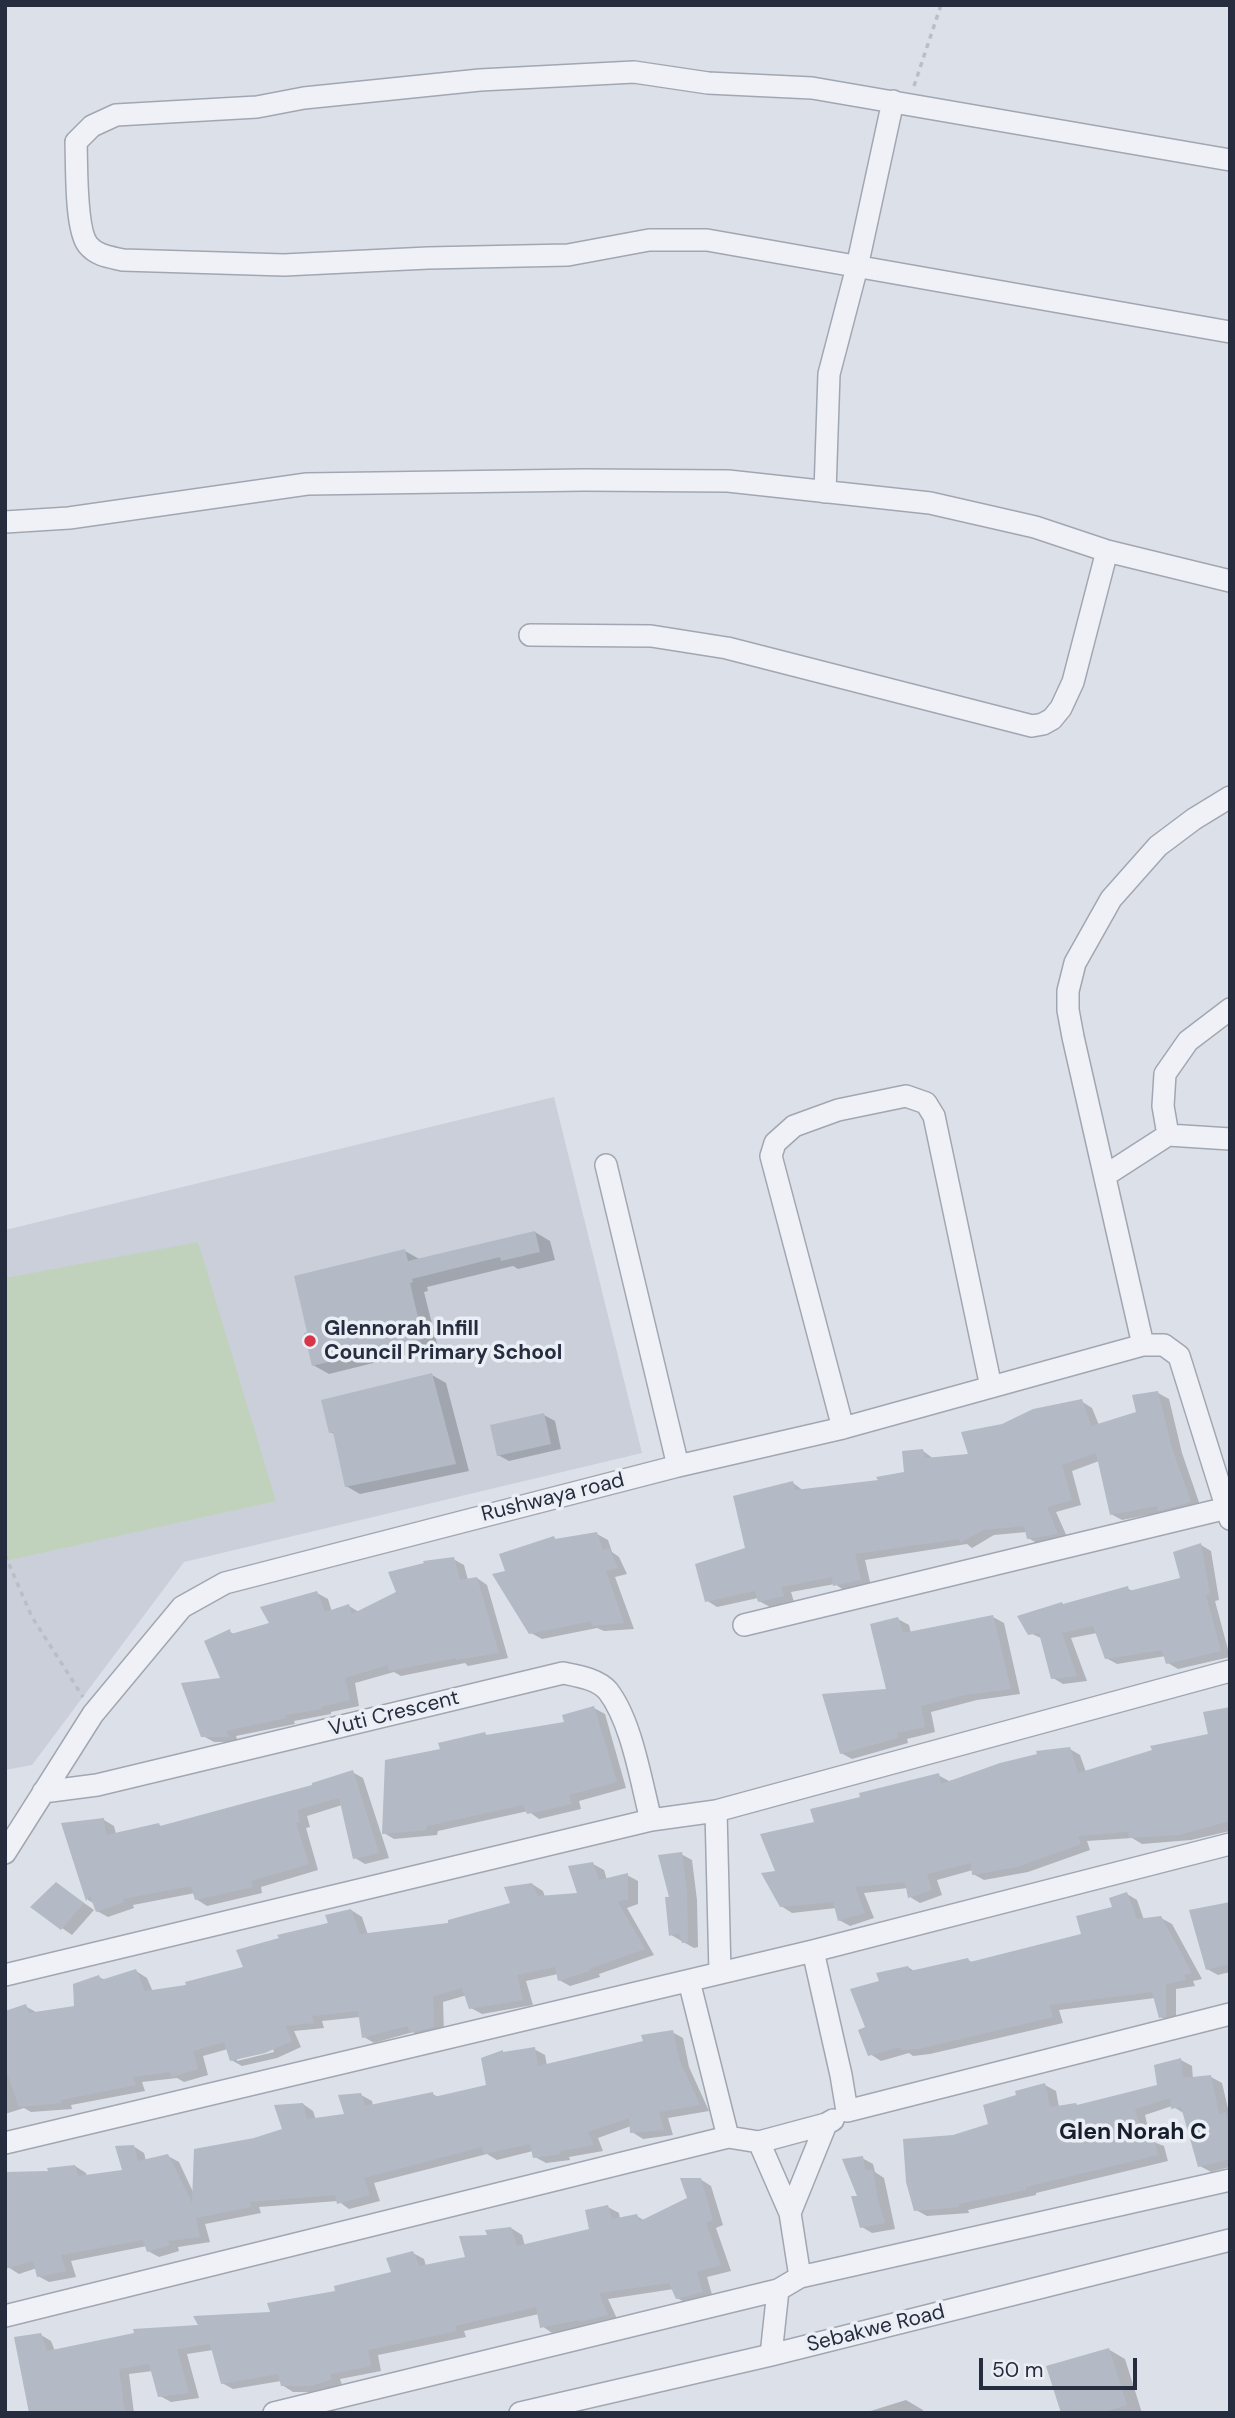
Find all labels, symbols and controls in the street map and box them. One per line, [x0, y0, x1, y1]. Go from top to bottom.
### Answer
place label: Glennorah Infill Council Primary School [324, 1316, 562, 1366]
marker: Glennorah Infill Council Primary School [302, 1333, 318, 1349]
street label: Rushwaya road [479, 1468, 627, 1528]
street label: Vuti Crescent [326, 1686, 462, 1742]
district label: Glen Norah C [1059, 2119, 1207, 2147]
street label: Sebakwe Road [804, 2300, 948, 2358]
scale bar [983, 2344, 1140, 2388]
text: 50 m [992, 2356, 1043, 2384]

